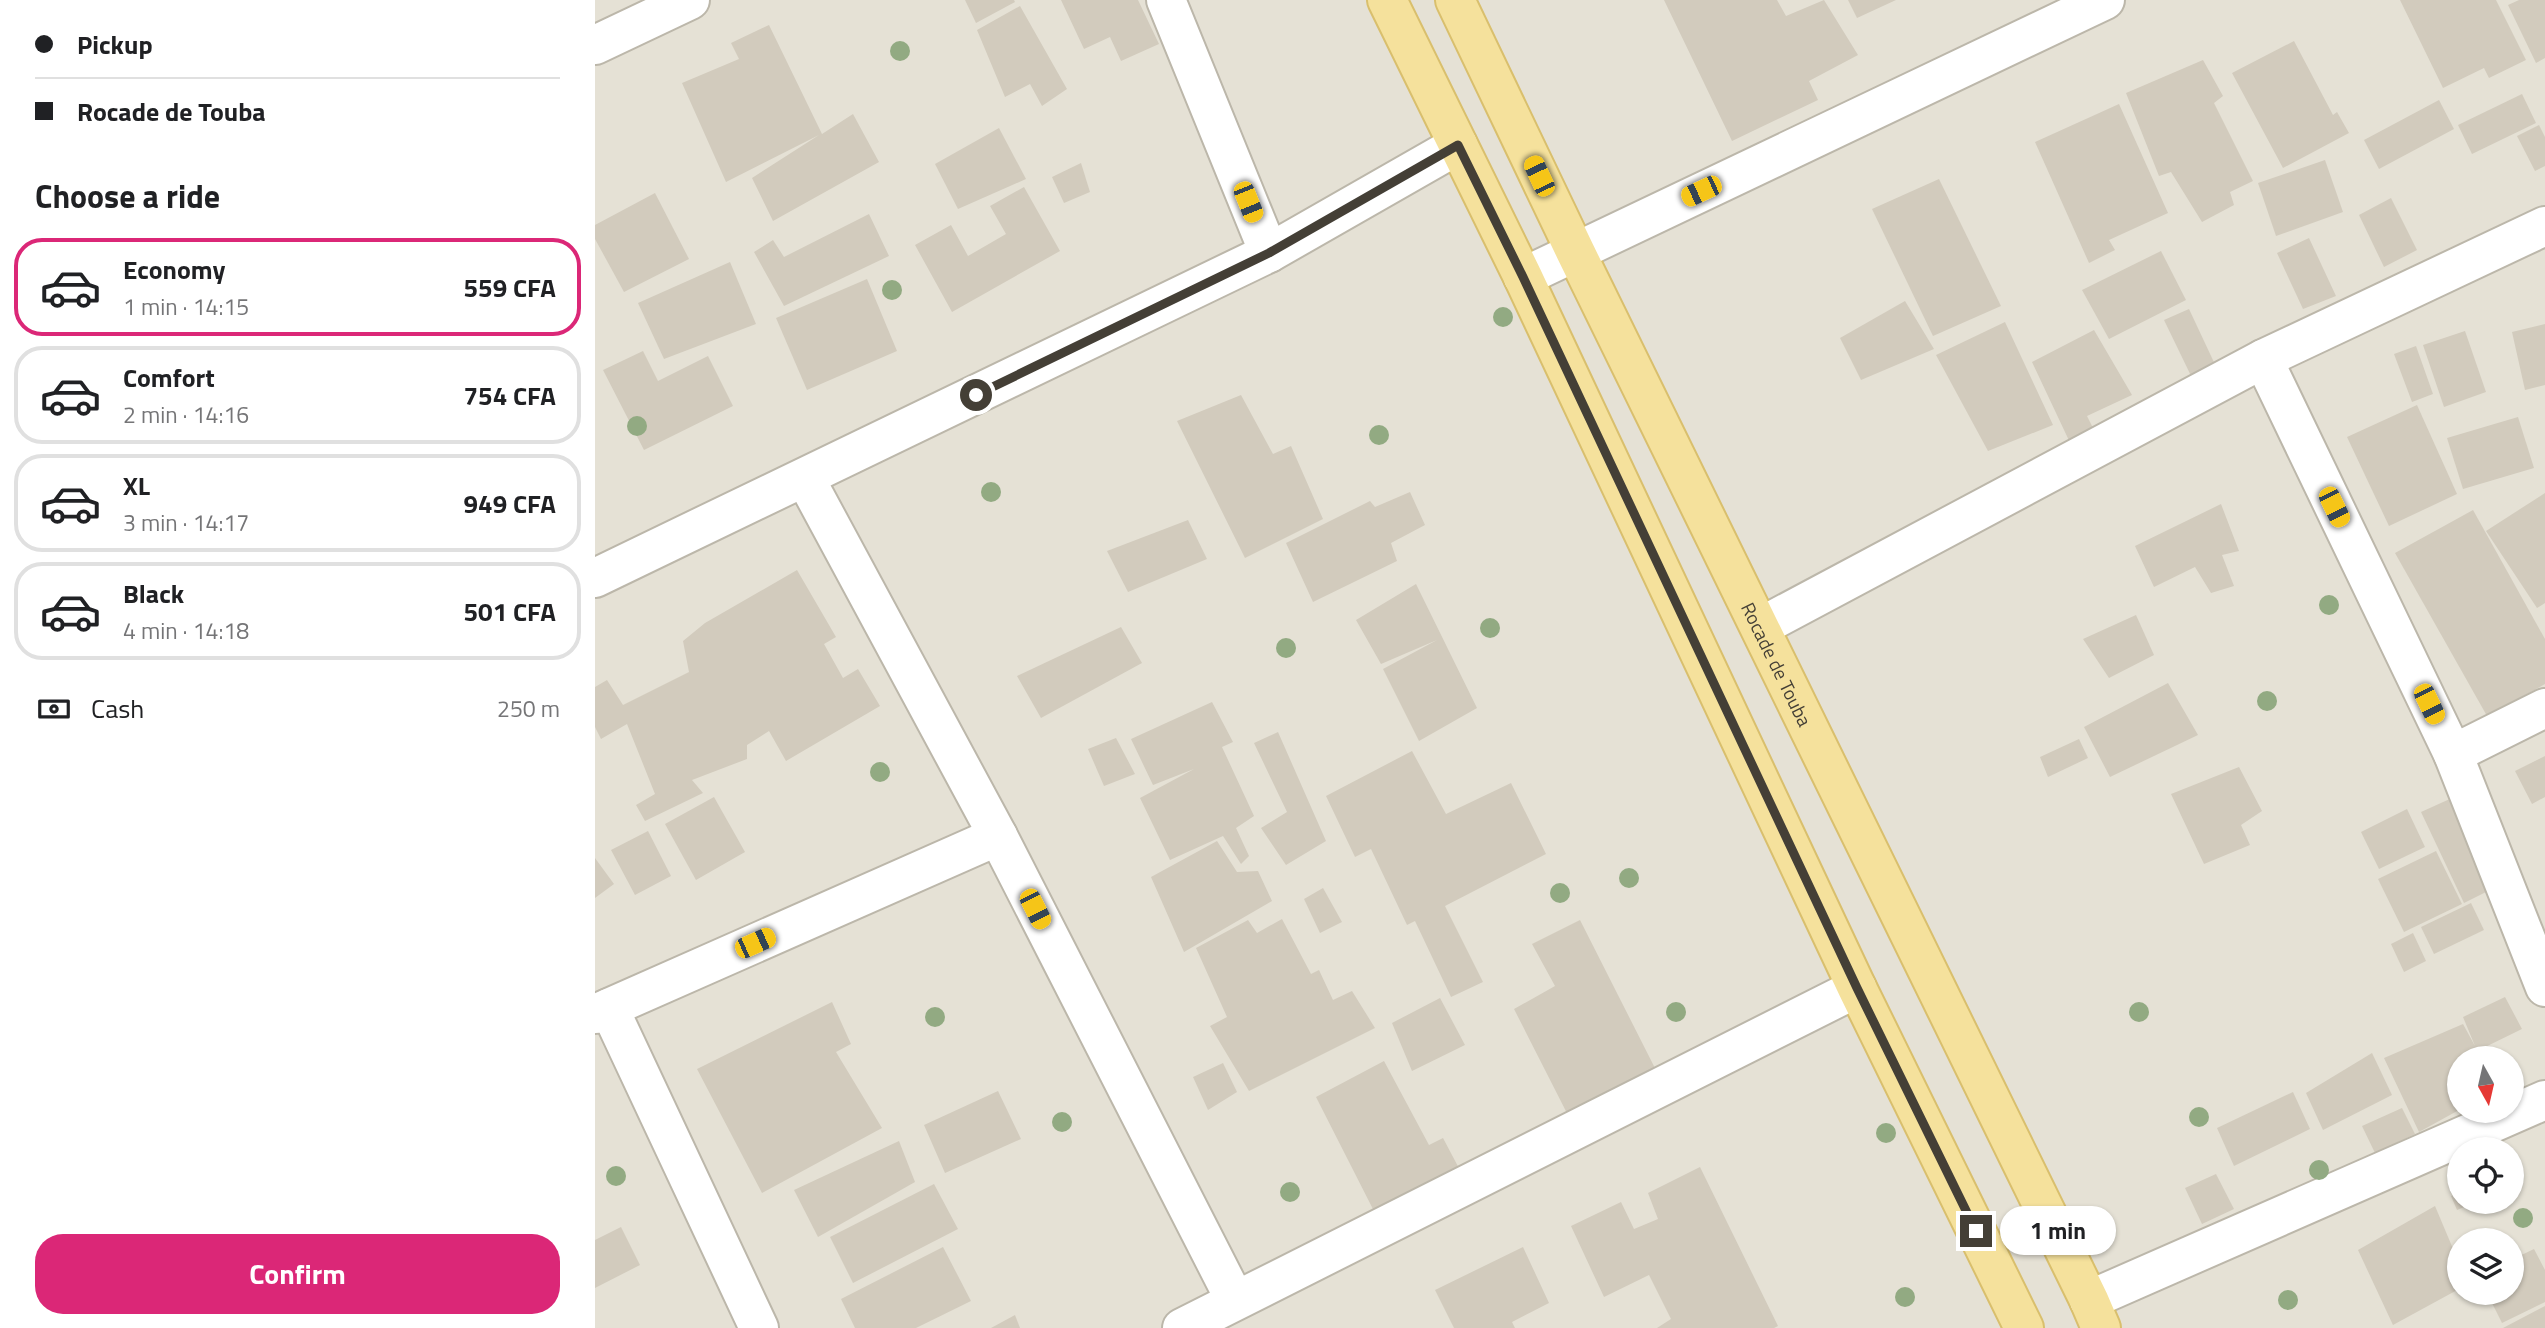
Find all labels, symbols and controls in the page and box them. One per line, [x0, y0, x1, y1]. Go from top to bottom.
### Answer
text: Pickup [77, 25, 153, 64]
text: Rocade de Touba [77, 92, 266, 131]
car [1521, 153, 1558, 199]
text: Choose a ride [35, 172, 220, 220]
car [1678, 173, 1725, 209]
car [1231, 179, 1266, 225]
text: Economy [123, 250, 225, 289]
icon: car [39, 256, 102, 319]
text: 559 CFA [464, 268, 556, 307]
text: 1 min · 14:15 [123, 289, 249, 324]
text: Comfort [123, 358, 215, 397]
icon: car [39, 364, 102, 427]
text: 754 CFA [464, 376, 556, 415]
route start [960, 379, 992, 411]
text: 2 min · 14:16 [123, 397, 249, 432]
text: XL [123, 466, 150, 505]
icon: car [39, 472, 102, 535]
text: 949 CFA [464, 484, 556, 523]
car [2316, 484, 2353, 530]
text: 3 min · 14:17 [123, 505, 249, 540]
text: Black [123, 574, 184, 613]
icon: car [39, 580, 102, 643]
text: 501 CFA [464, 592, 556, 631]
street label: Rocade de Touba [1735, 597, 1820, 731]
text: 4 min · 14:18 [123, 613, 249, 648]
car [2411, 681, 2448, 727]
text: Cash [91, 689, 144, 728]
icon: cash [35, 690, 73, 728]
text: 250 m [497, 691, 560, 726]
car [1017, 886, 1054, 932]
car [732, 925, 779, 961]
north arrow [2447, 1046, 2523, 1124]
map controls [2447, 1046, 2524, 1305]
button: locate [2447, 1137, 2524, 1214]
callout: 1 min [2001, 1206, 2116, 1256]
text: 1 min [2030, 1213, 2086, 1248]
route end [1960, 1215, 1992, 1247]
button: layers [2447, 1228, 2524, 1305]
button: Confirm [35, 1234, 560, 1314]

